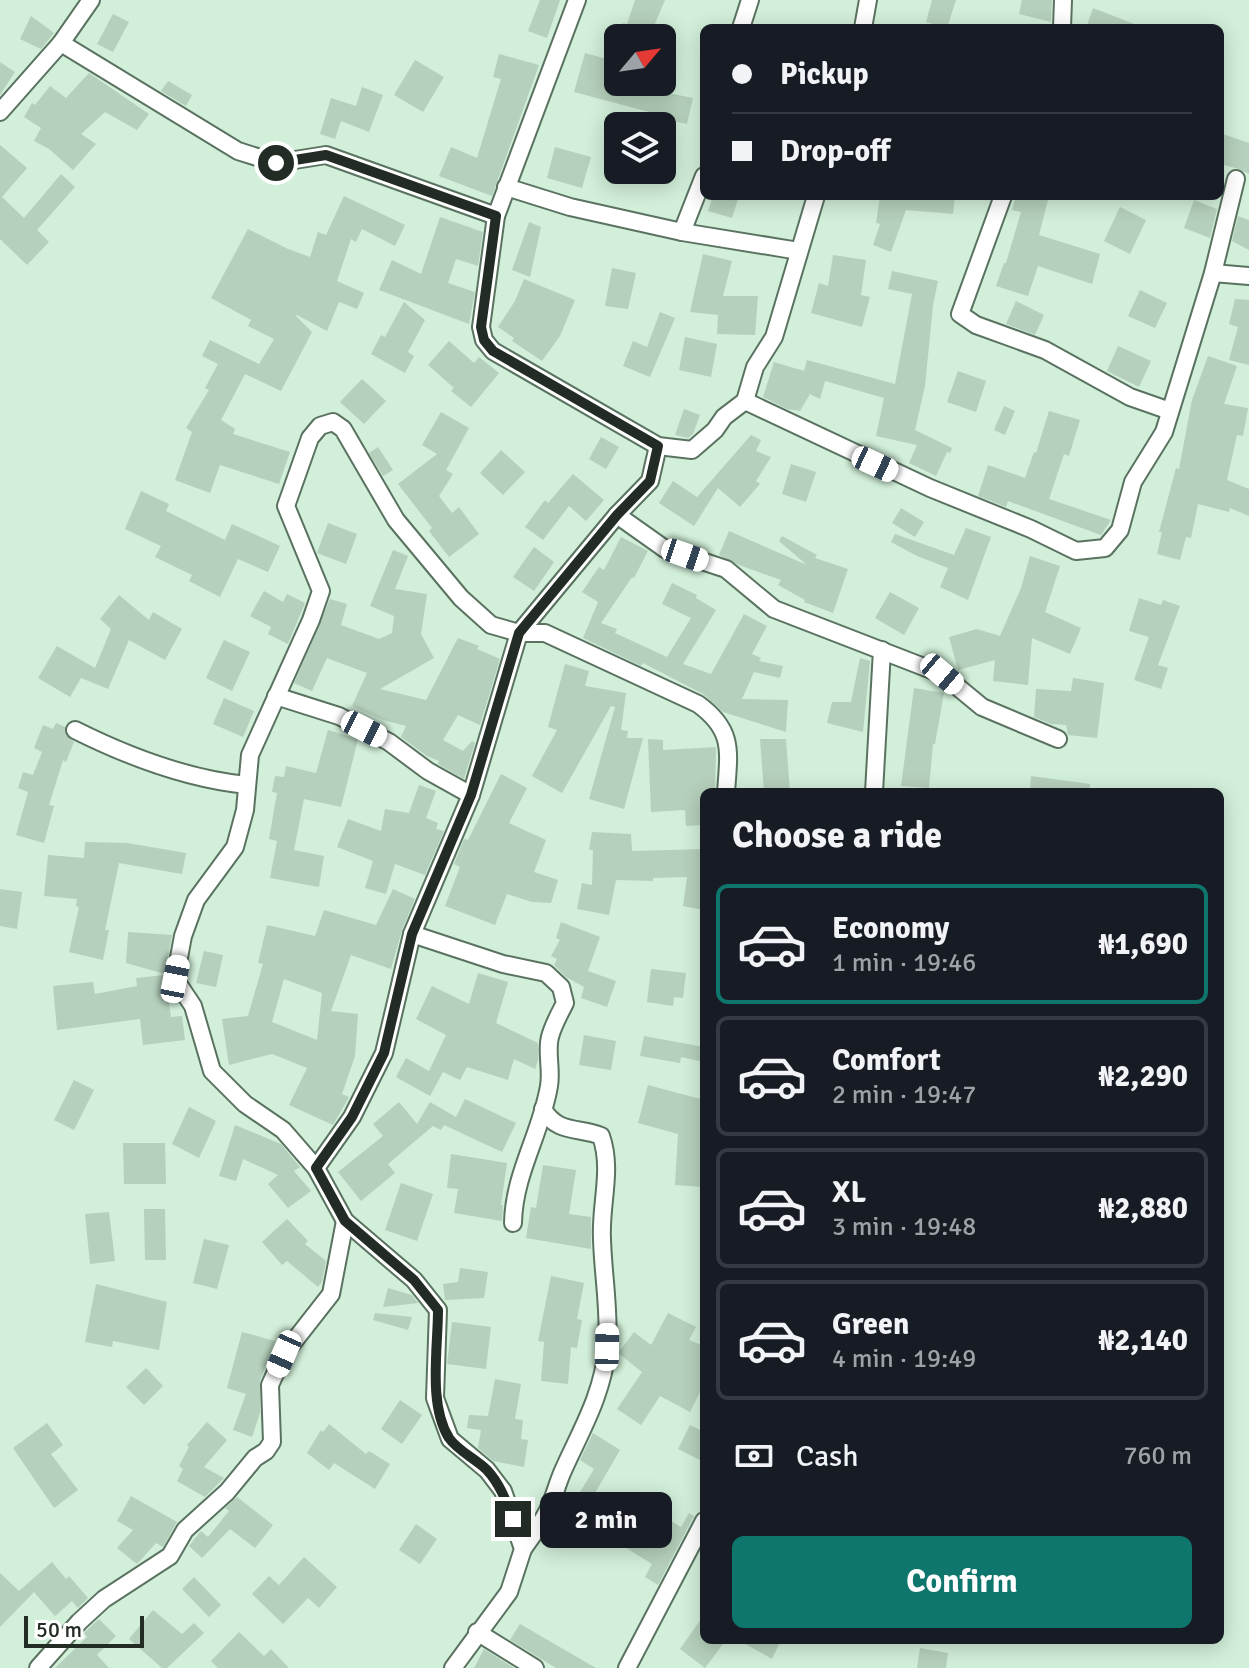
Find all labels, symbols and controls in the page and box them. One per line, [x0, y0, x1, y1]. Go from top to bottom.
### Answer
north arrow [604, 24, 676, 96]
map controls [604, 24, 676, 184]
text: Pickup [780, 56, 869, 93]
button: layers [604, 112, 676, 184]
text: Drop-off [780, 133, 890, 170]
route start [258, 145, 294, 181]
car [848, 443, 902, 485]
car [658, 536, 712, 574]
car [916, 649, 968, 699]
car [337, 707, 391, 751]
text: Choose a ride [732, 813, 942, 858]
icon: car [736, 908, 808, 980]
text: Economy [832, 910, 949, 947]
text: ₦1,690 [1098, 926, 1188, 963]
text: 1 min · 19:46 [832, 947, 976, 979]
car [159, 953, 191, 1005]
icon: car [736, 1040, 808, 1112]
text: Comfort [832, 1042, 941, 1079]
text: ₦2,290 [1098, 1058, 1188, 1095]
text: 2 min · 19:47 [832, 1079, 976, 1111]
icon: car [736, 1172, 808, 1244]
text: XL [832, 1174, 866, 1211]
text: ₦2,880 [1098, 1190, 1188, 1227]
text: 3 min · 19:48 [832, 1211, 976, 1243]
icon: car [736, 1304, 808, 1376]
text: Green [832, 1306, 909, 1343]
text: ₦2,140 [1098, 1322, 1188, 1359]
car [595, 1323, 619, 1371]
car [263, 1327, 305, 1381]
text: 4 min · 19:49 [832, 1343, 976, 1375]
icon: cash [732, 1434, 776, 1478]
text: Cash [796, 1438, 859, 1475]
text: 760 m [1123, 1440, 1192, 1472]
callout: 2 min [541, 1491, 673, 1547]
route end [495, 1501, 531, 1537]
text: 2 min [575, 1504, 637, 1536]
button: Confirm [732, 1536, 1192, 1628]
scale bar [24, 1612, 144, 1648]
text: 50 m [36, 1616, 82, 1643]

